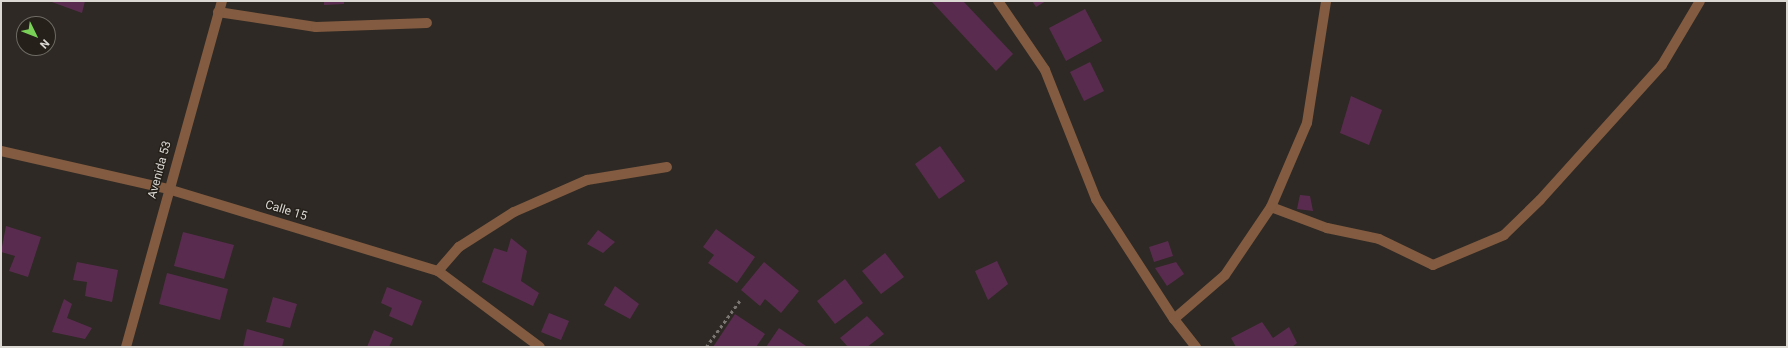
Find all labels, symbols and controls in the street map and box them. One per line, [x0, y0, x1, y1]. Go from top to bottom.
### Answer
north arrow [16, 16, 56, 56]
text: N [37, 37, 52, 51]
street label: Avenida 53 [145, 140, 175, 200]
street label: Calle 15 [263, 198, 309, 224]

